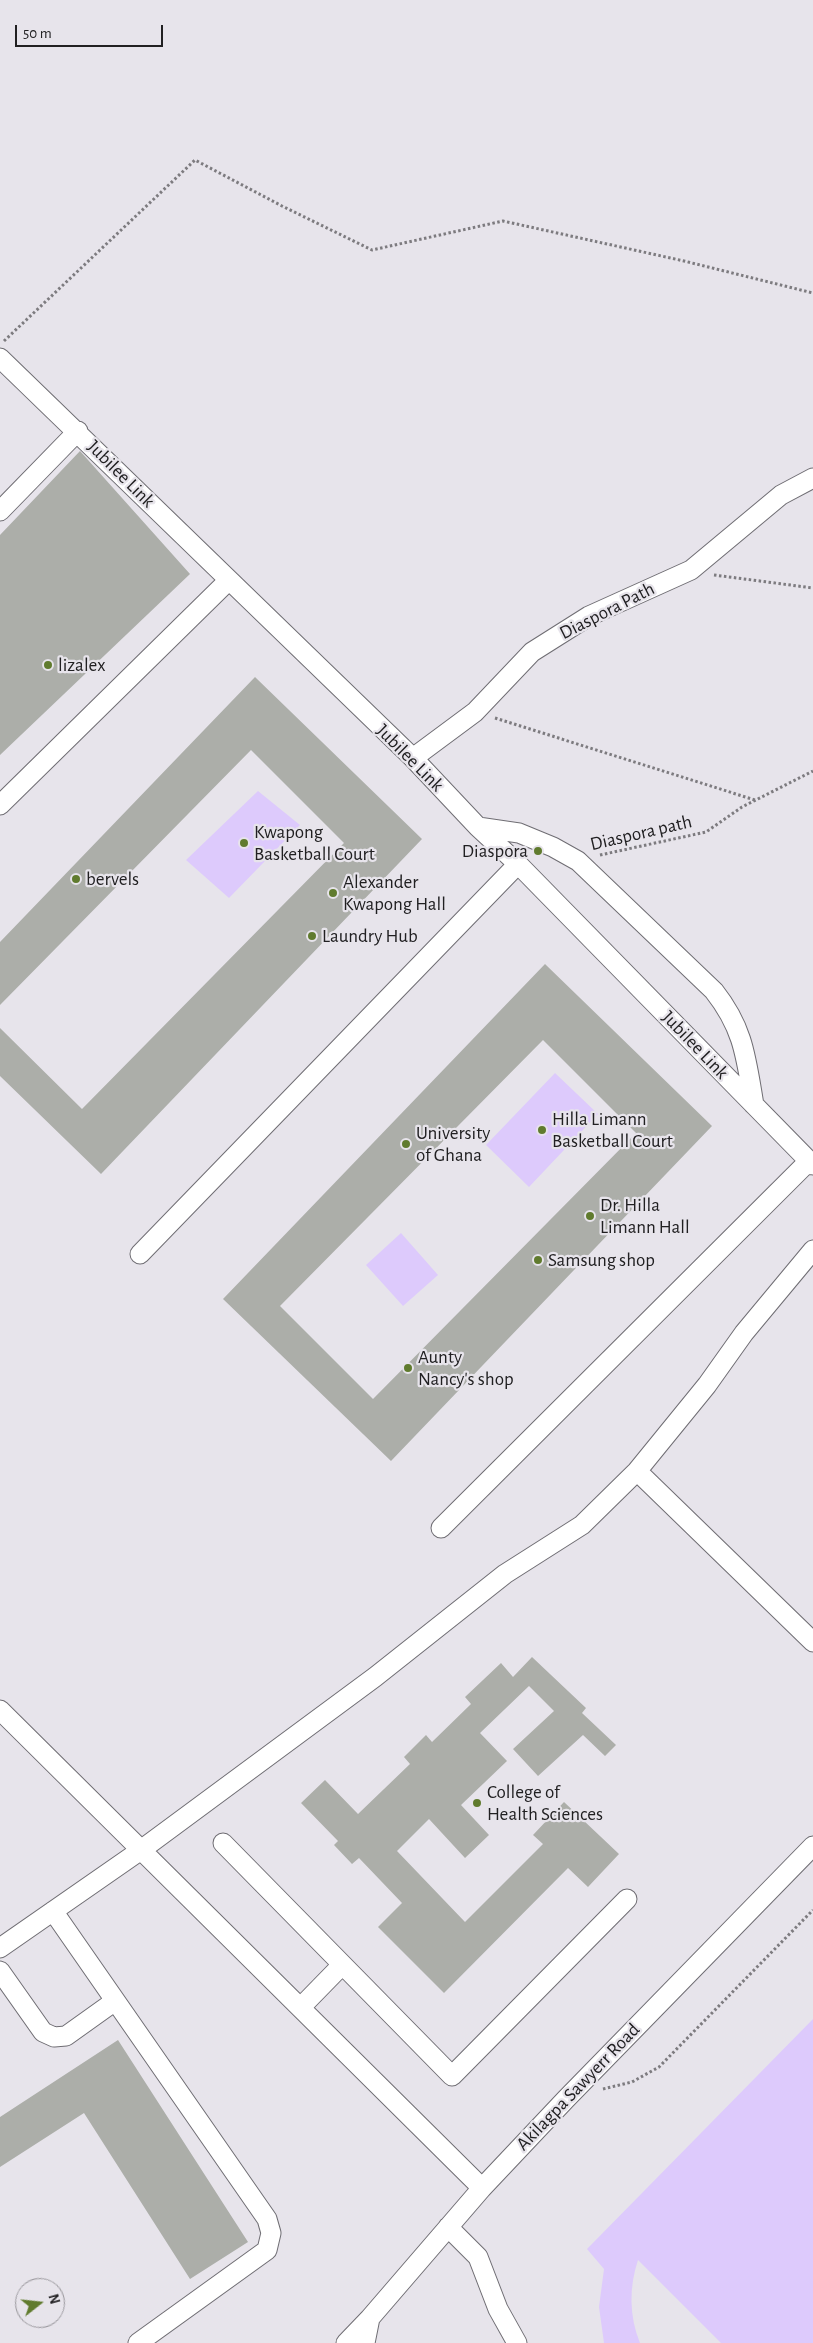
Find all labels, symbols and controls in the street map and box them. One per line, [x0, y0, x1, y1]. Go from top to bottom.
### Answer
scale bar [18, 15, 165, 47]
text: 50 m [23, 26, 52, 41]
street label: Jubilee Link [83, 436, 159, 512]
street label: Diaspora Path [556, 577, 658, 645]
place label: lizalex [58, 654, 106, 676]
marker: lizalex [42, 659, 54, 671]
street label: Jubilee Link [372, 720, 448, 796]
street label: Diaspora path [588, 810, 694, 856]
place label: Kwapong Basketball Court [254, 821, 375, 865]
marker: Kwapong Basketball Court [238, 837, 250, 849]
place label: Diaspora [462, 840, 528, 862]
marker: Diaspora [532, 845, 544, 857]
place label: bervels [86, 868, 139, 890]
place label: Alexander Kwapong Hall [343, 871, 446, 915]
marker: bervels [70, 873, 82, 885]
marker: Alexander Kwapong Hall [327, 887, 339, 899]
place label: Laundry Hub [322, 925, 418, 947]
marker: Laundry Hub [306, 930, 318, 942]
street label: Jubilee Link [657, 1006, 733, 1084]
place label: Hilla Limann Basketball Court [552, 1108, 673, 1152]
place label: University of Ghana [416, 1122, 490, 1166]
marker: Hilla Limann Basketball Court [536, 1124, 548, 1136]
marker: University of Ghana [400, 1138, 412, 1150]
place label: Dr. Hilla Limann Hall [600, 1194, 690, 1238]
marker: Dr. Hilla Limann Hall [584, 1210, 596, 1222]
place label: Samsung shop [548, 1249, 655, 1271]
marker: Samsung shop [532, 1254, 544, 1266]
place label: Aunty Nancy's shop [418, 1346, 514, 1390]
marker: Aunty Nancy's shop [402, 1362, 414, 1374]
place label: College of Health Sciences [487, 1781, 603, 1825]
marker: College of Health Sciences [471, 1797, 483, 1809]
street label: Akilagpa Sawyerr Road [511, 2019, 645, 2155]
north arrow [15, 2278, 65, 2328]
text: N [45, 2293, 62, 2306]

